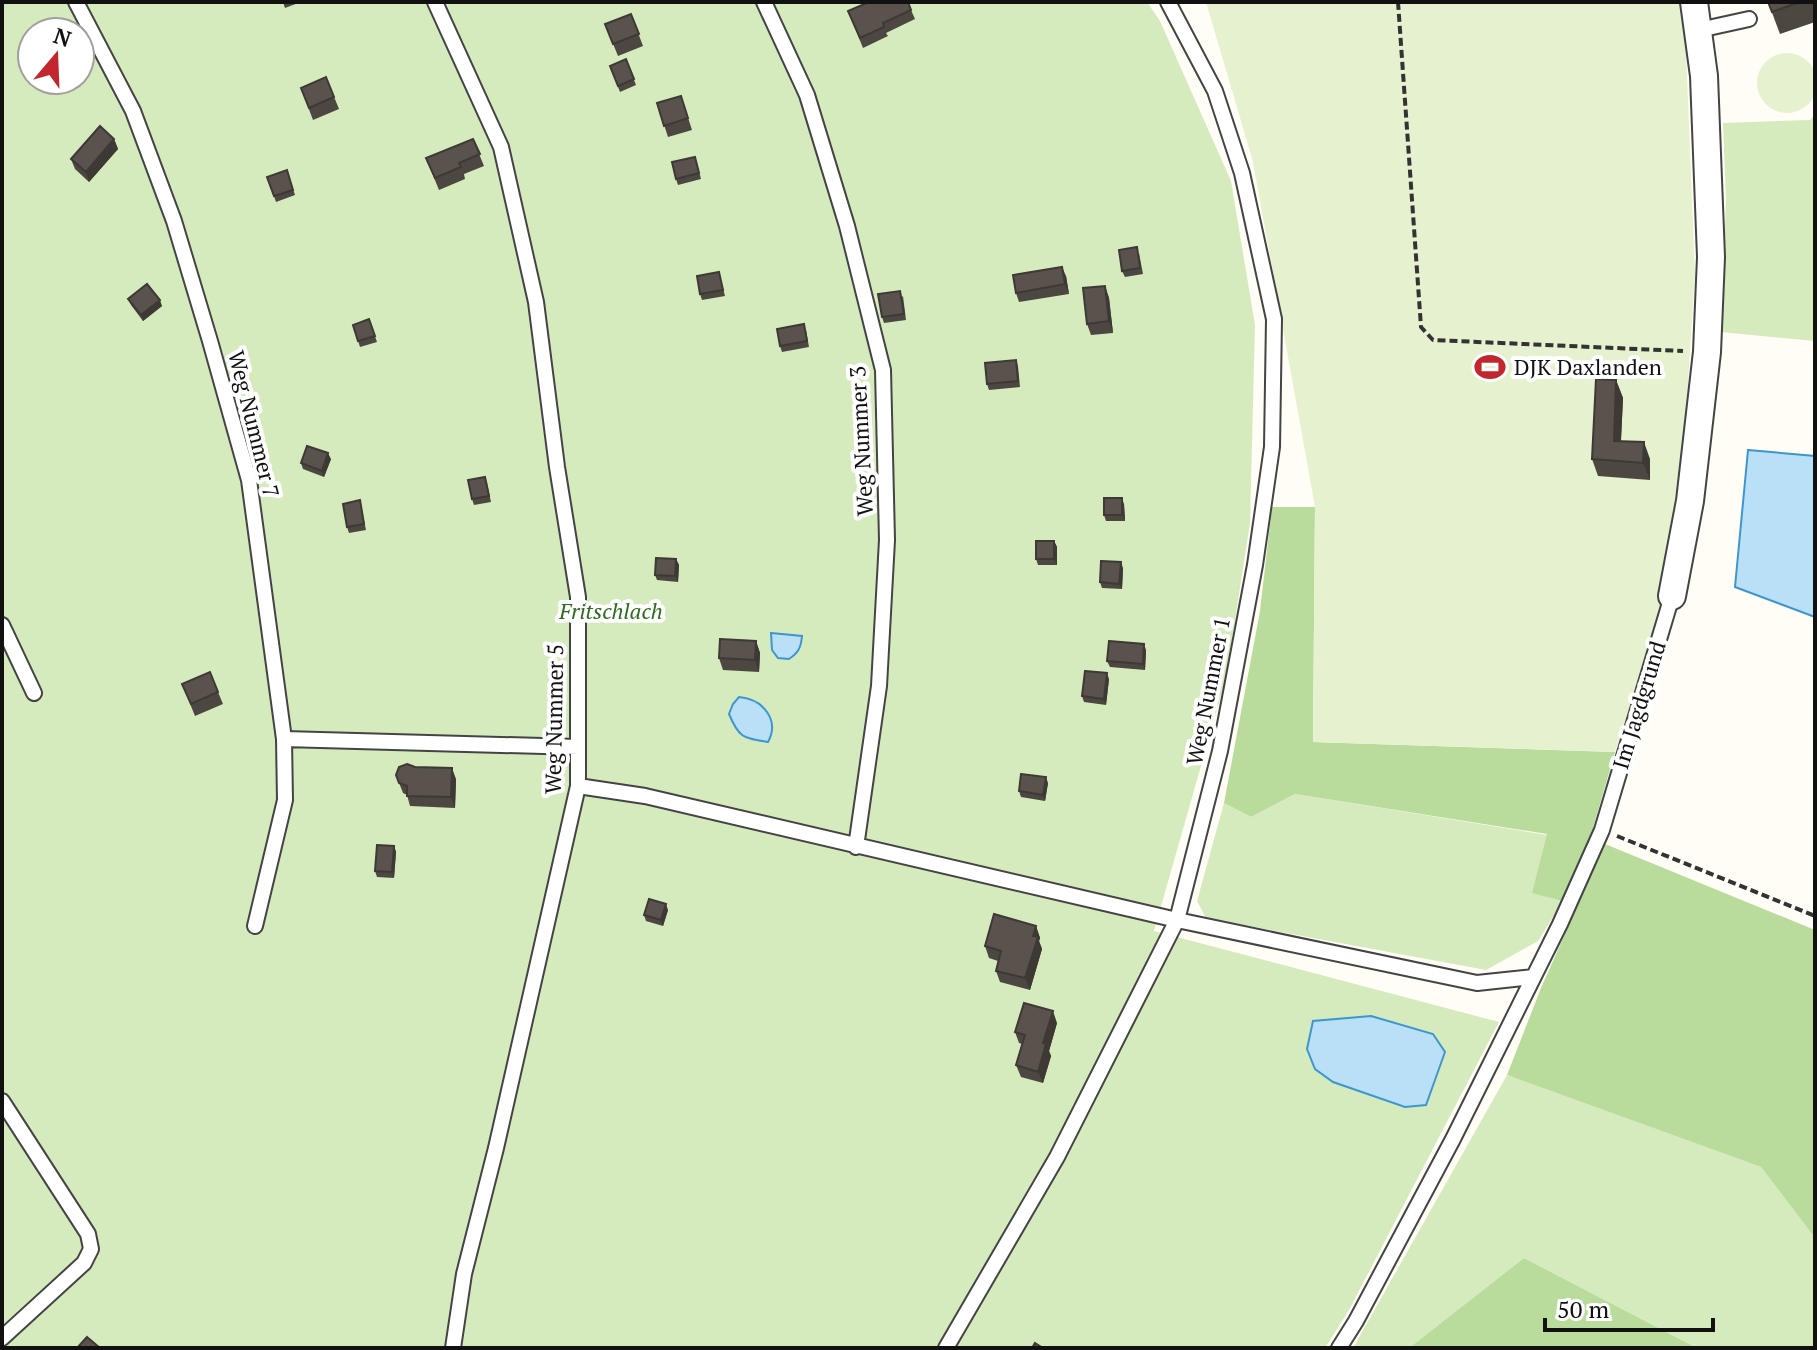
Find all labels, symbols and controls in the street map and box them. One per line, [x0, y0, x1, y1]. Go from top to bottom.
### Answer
north arrow [16, 16, 96, 96]
text: N [50, 20, 76, 53]
street label: Weg Nummer 7 [222, 347, 287, 500]
sports icon: DJK Daxlanden [1473, 350, 1507, 384]
place label: DJK Daxlanden [1514, 352, 1662, 381]
street label: Weg Nummer 3 [842, 365, 879, 517]
park label: Fritschlach [558, 596, 663, 625]
street label: Weg Nummer 1 [1179, 614, 1236, 767]
street label: Im Jagdgrund [1605, 637, 1672, 772]
street label: Weg Nummer 5 [538, 644, 569, 794]
scale bar [1545, 1282, 1713, 1332]
text: 50 m [1557, 1293, 1609, 1325]

